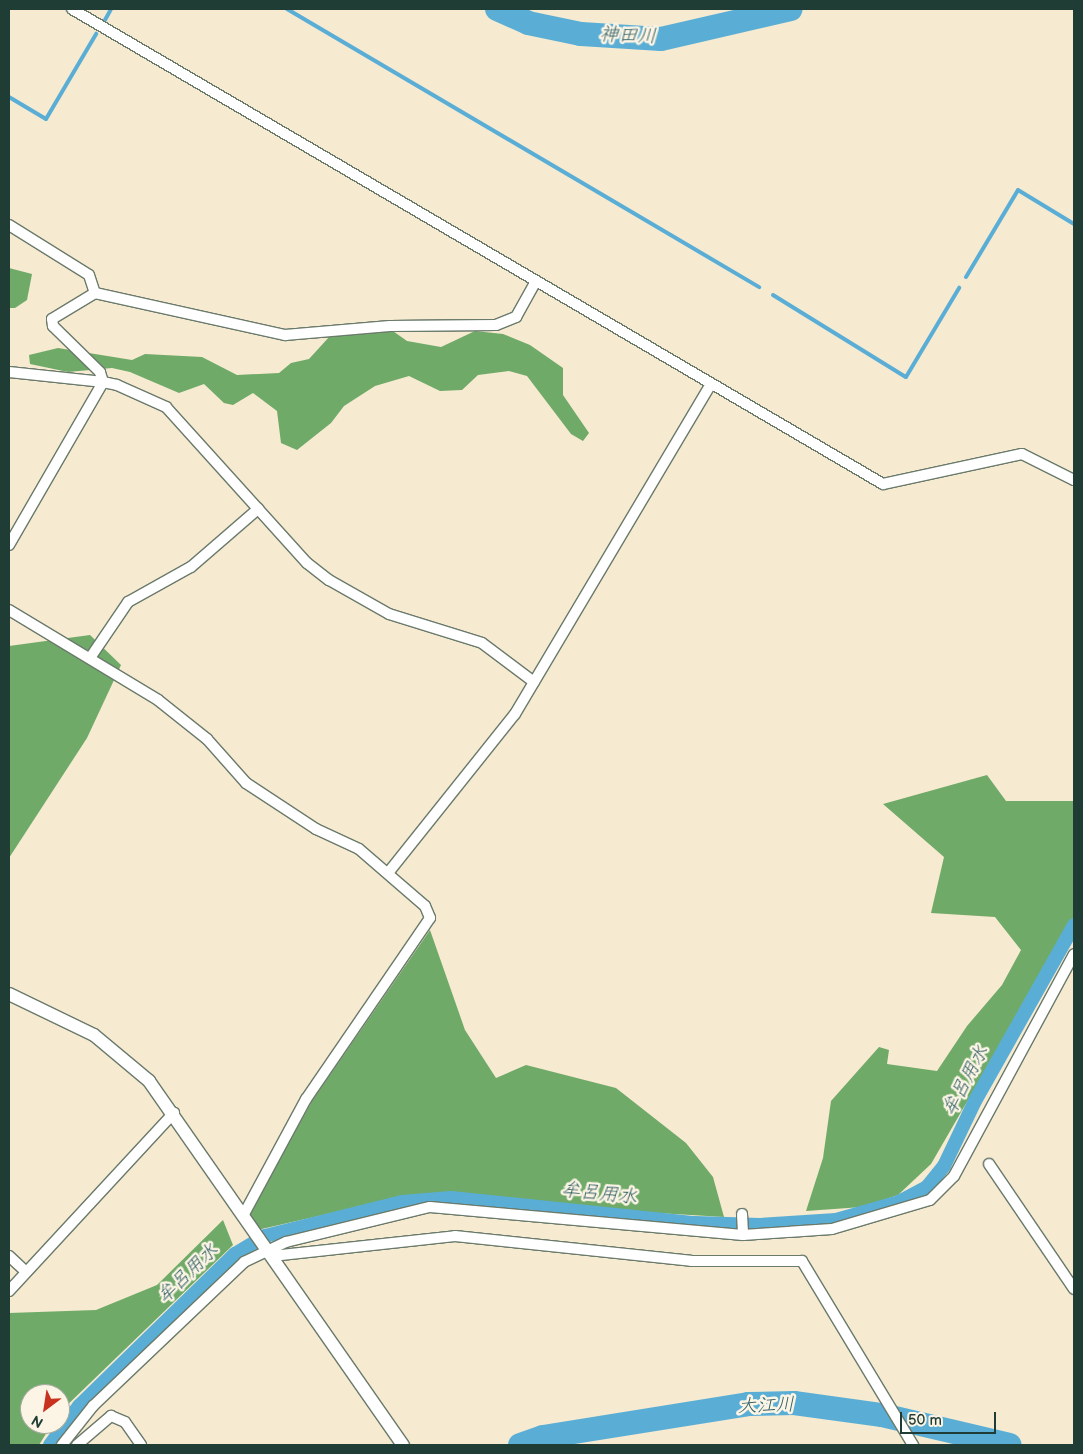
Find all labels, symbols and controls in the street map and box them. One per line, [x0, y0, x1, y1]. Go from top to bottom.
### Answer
water label: 神田川 [599, 24, 657, 48]
water label: 牟呂用水 [938, 1042, 994, 1120]
water label: 牟呂用水 [560, 1179, 638, 1209]
water label: 牟呂用水 [153, 1239, 223, 1309]
north arrow [20, 1384, 70, 1434]
water label: 大江川 [737, 1394, 795, 1418]
scale bar [903, 1402, 999, 1434]
text: N [29, 1411, 46, 1431]
text: 50 m [908, 1411, 942, 1430]

